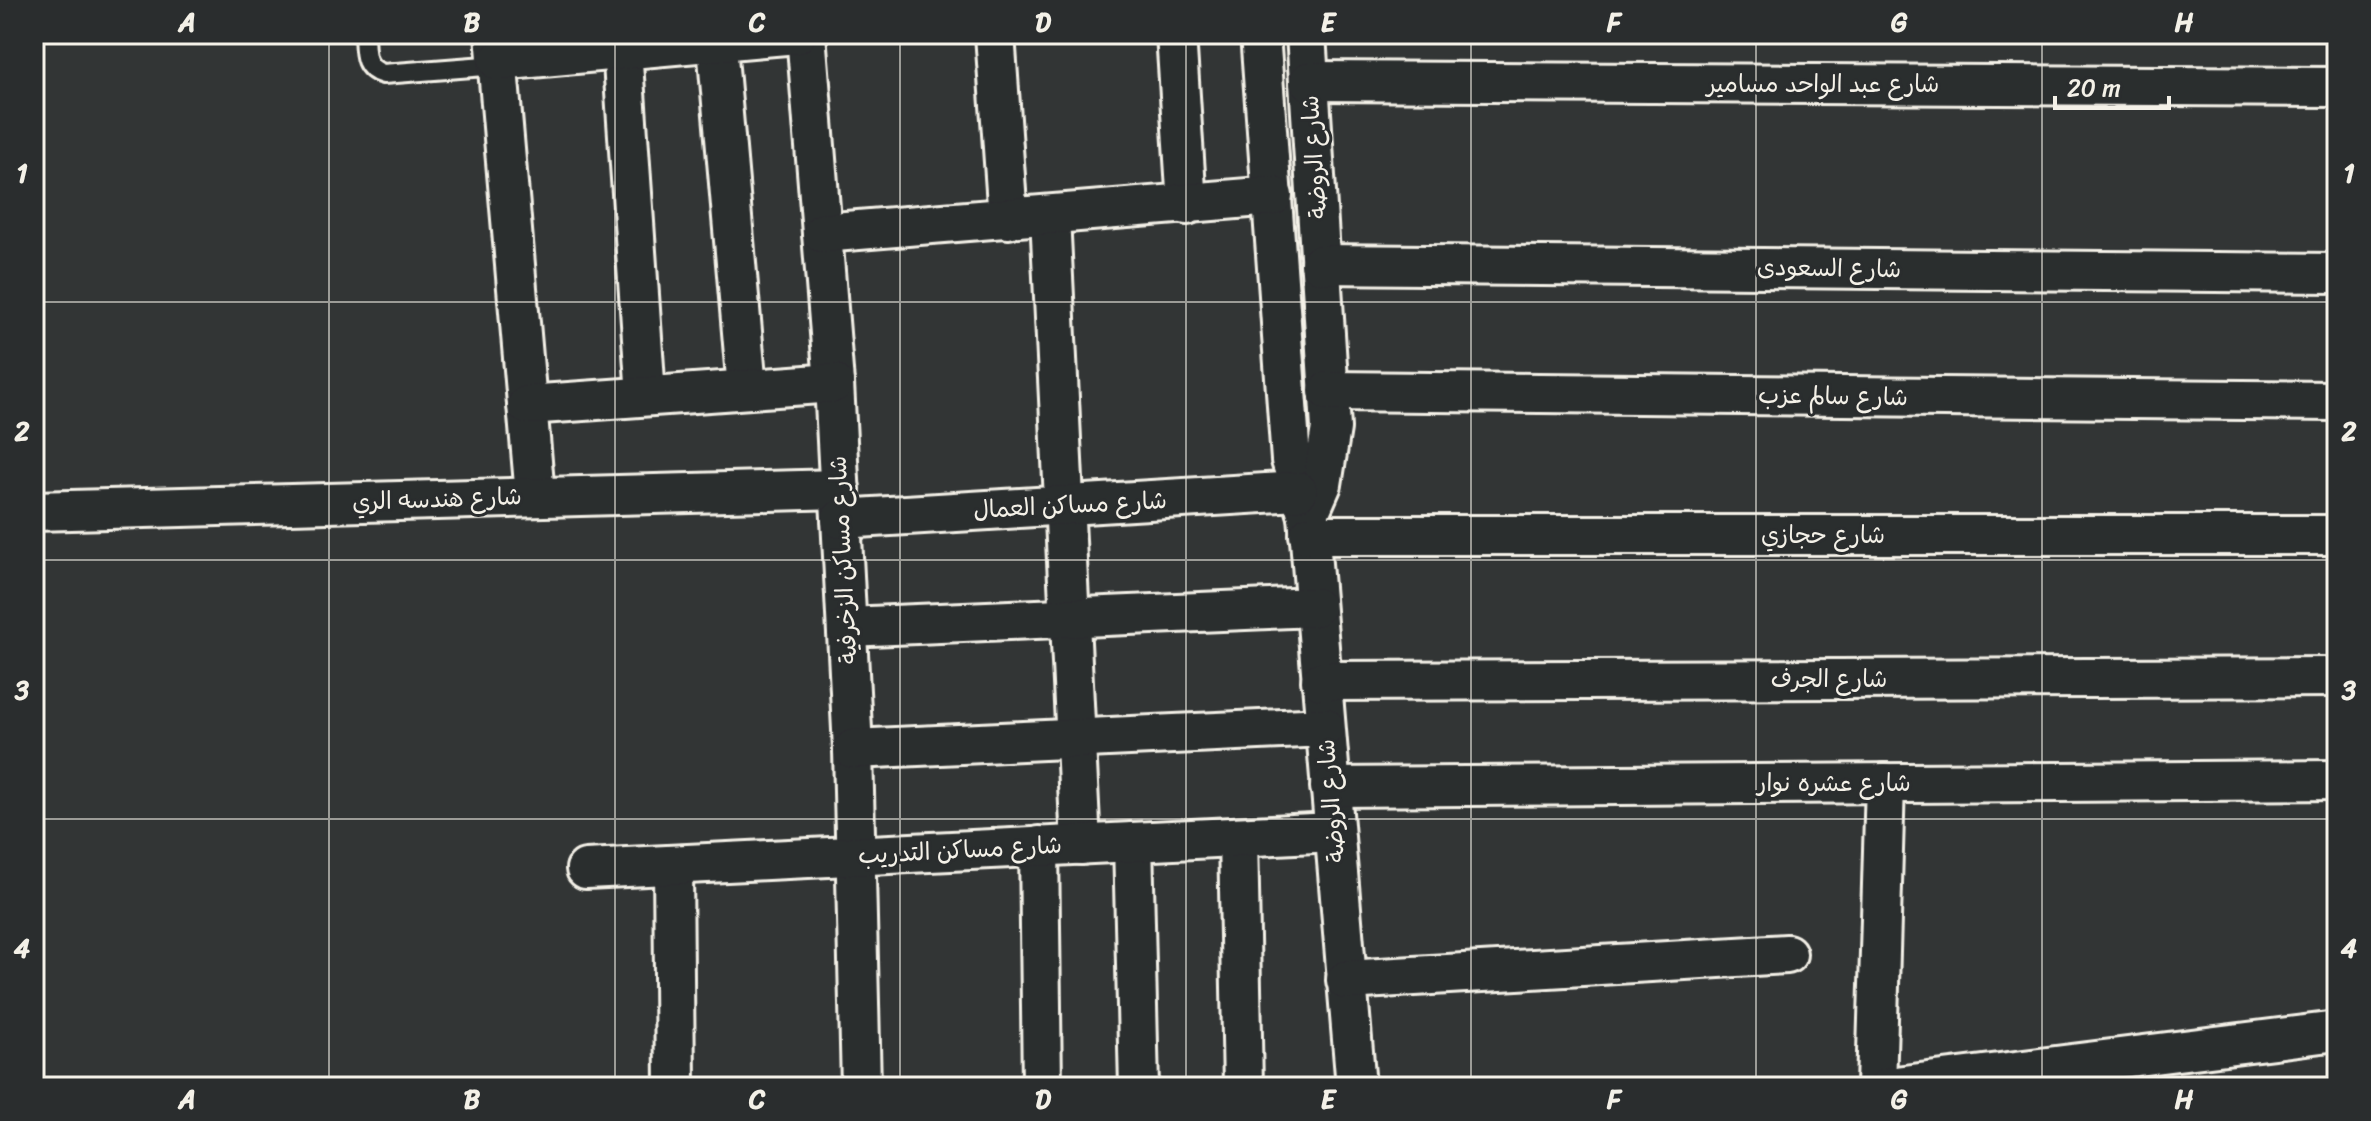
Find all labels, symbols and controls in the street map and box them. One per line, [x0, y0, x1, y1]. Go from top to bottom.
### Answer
text: A [177, 0, 196, 45]
text: B [464, 0, 481, 45]
text: C [748, 0, 766, 45]
text: D [1035, 0, 1051, 45]
text: E [1321, 0, 1338, 45]
text: F [1606, 0, 1623, 45]
text: G [1891, 0, 1908, 45]
text: H [2175, 0, 2194, 45]
scale bar [2055, 60, 2169, 110]
street label: شارع عبد الواحد مسامير [1705, 63, 1939, 105]
text: 20 m [2067, 67, 2121, 109]
street label: شارع الروضة [1289, 94, 1339, 220]
text: 1 [16, 150, 28, 196]
text: 1 [2343, 150, 2355, 196]
street label: شارع السعودى [1756, 246, 1902, 290]
street label: شارع سالم عزب [1758, 374, 1908, 418]
text: 2 [13, 408, 30, 454]
text: 2 [2340, 408, 2357, 454]
street label: شارع مساكن الزخرفية [817, 455, 869, 665]
street label: شارع هندسه الري [352, 475, 522, 523]
street label: شارع مساكن العمال [972, 479, 1168, 531]
street label: شارع حجازي [1761, 514, 1885, 556]
street label: شارع الجرف [1771, 658, 1887, 700]
text: 3 [14, 667, 30, 713]
text: 3 [2341, 667, 2357, 713]
street label: شارع الروضة [1305, 737, 1357, 865]
street label: شارع عشره نوار [1755, 762, 1911, 804]
street label: شارع مساكن التدريب [857, 824, 1063, 876]
text: 4 [14, 925, 30, 971]
text: 4 [2341, 925, 2357, 971]
text: A [177, 1076, 196, 1121]
text: B [464, 1076, 481, 1121]
text: C [748, 1076, 766, 1121]
text: D [1035, 1076, 1051, 1121]
text: E [1321, 1076, 1338, 1121]
text: F [1606, 1076, 1623, 1121]
text: G [1891, 1076, 1908, 1121]
text: H [2175, 1076, 2194, 1121]

